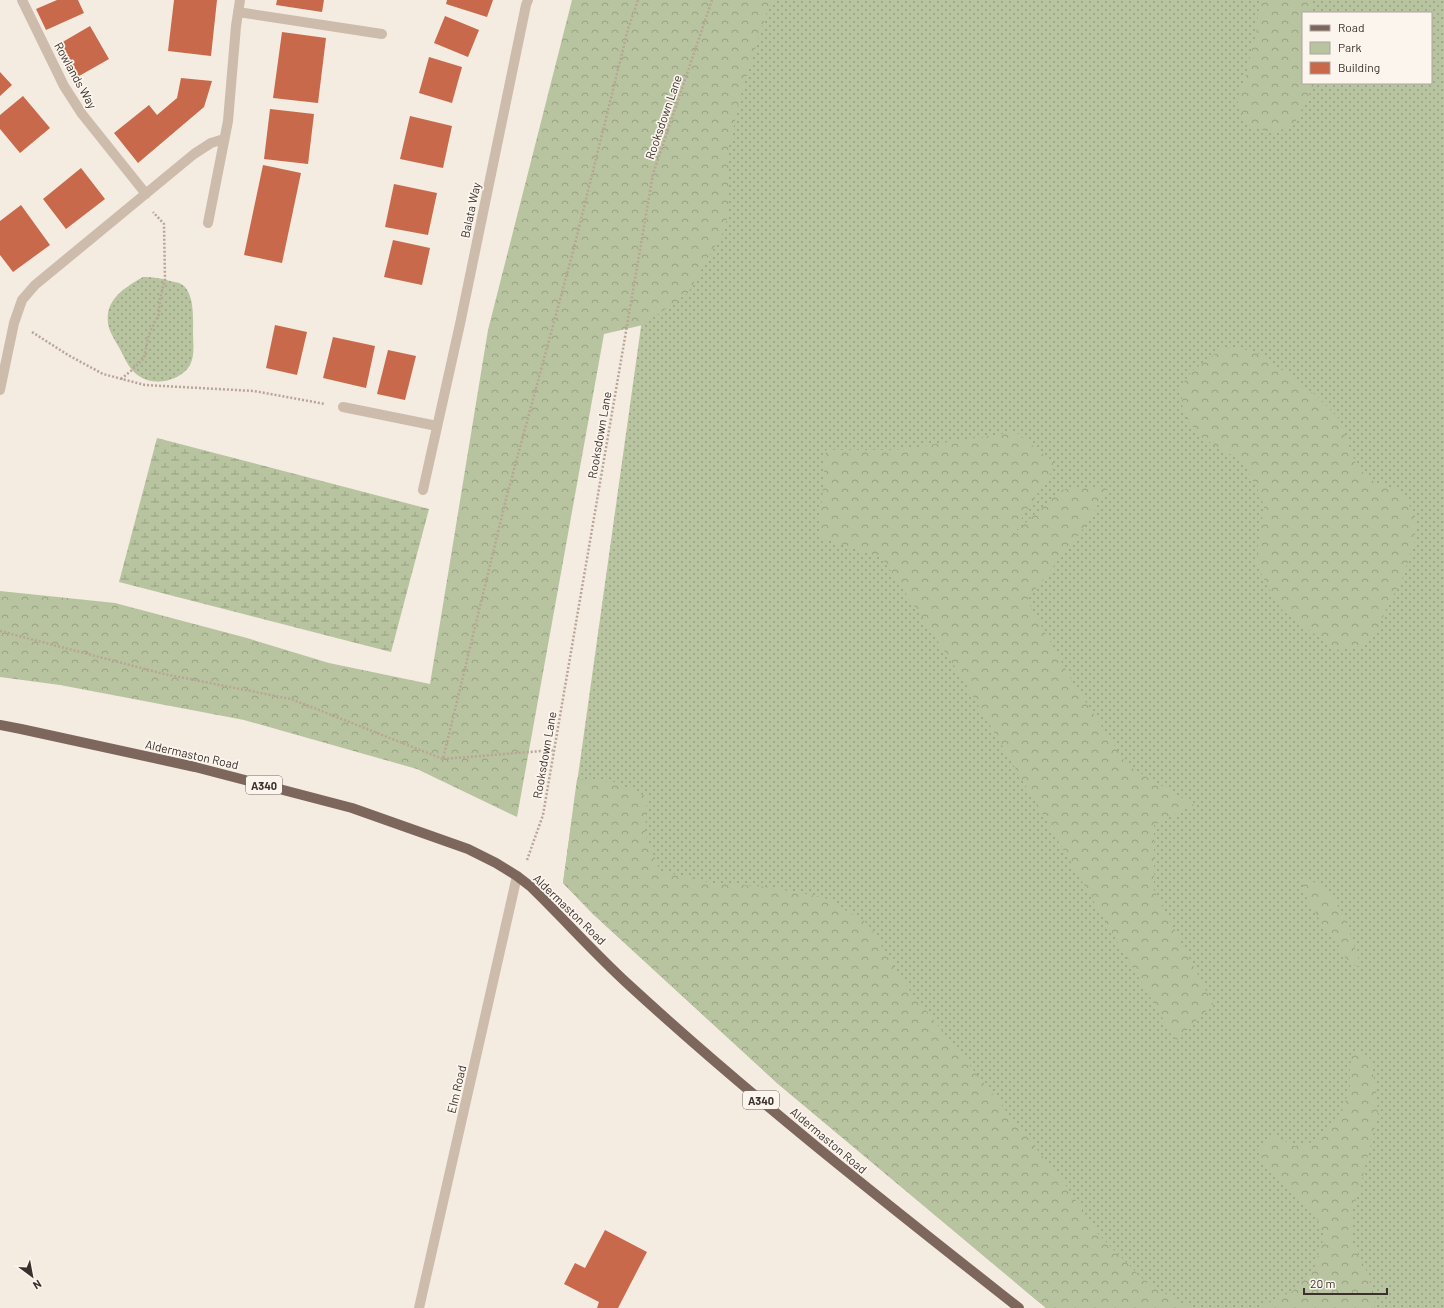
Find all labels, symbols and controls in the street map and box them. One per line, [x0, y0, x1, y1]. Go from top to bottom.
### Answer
legend [1302, 12, 1432, 84]
text: Road [1338, 20, 1365, 34]
street label: Rowlands Way [52, 39, 100, 111]
text: Park [1338, 40, 1362, 54]
text: Building [1338, 60, 1380, 74]
street label: Rooksdown Lane [642, 73, 684, 161]
street label: Balata Way [457, 180, 483, 239]
street label: Rooksdown Lane [584, 390, 614, 480]
street label: Rooksdown Lane [529, 710, 559, 800]
street label: Aldermaston Road [144, 736, 240, 772]
road number: A340 [246, 776, 282, 794]
street label: Aldermaston Road [531, 871, 609, 947]
street label: Elm Road [444, 1064, 468, 1114]
road number: A340 [743, 1091, 779, 1109]
street label: Aldermaston Road [788, 1104, 870, 1176]
north arrow [12, 1256, 52, 1296]
scale bar [1304, 1270, 1387, 1296]
text: 20 m [1310, 1276, 1336, 1290]
text: N [31, 1277, 44, 1292]

